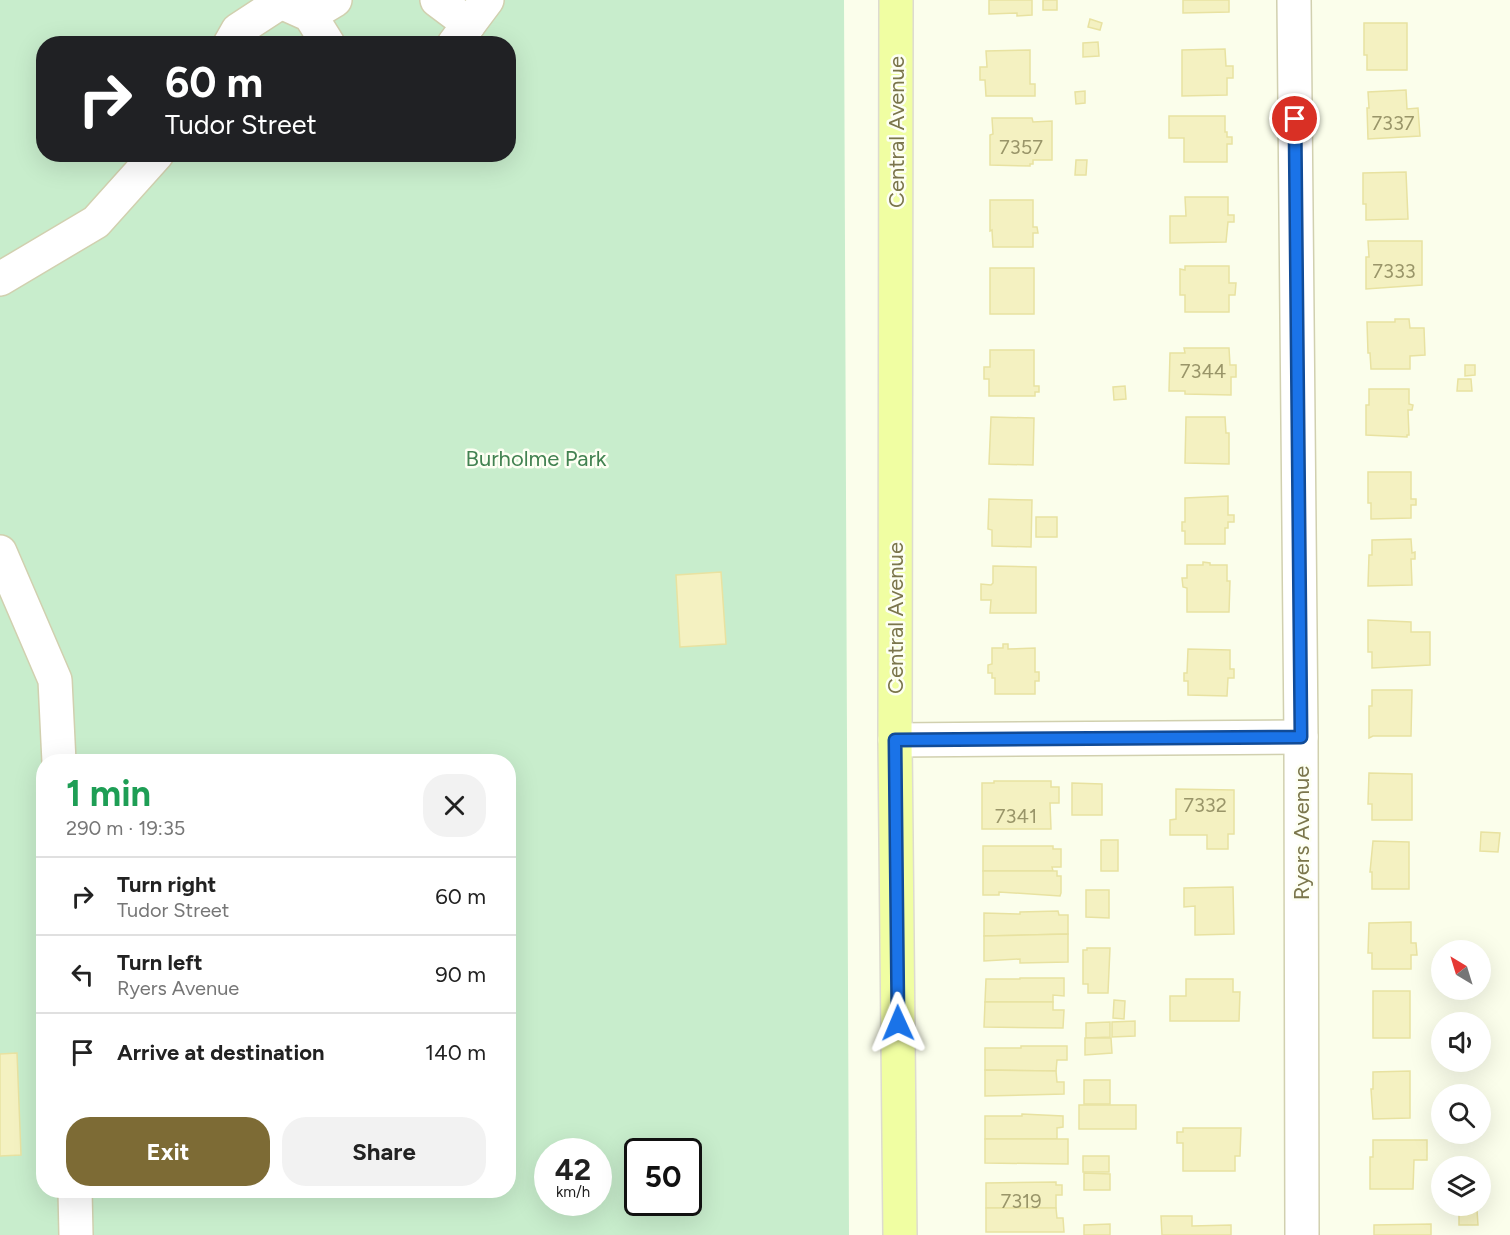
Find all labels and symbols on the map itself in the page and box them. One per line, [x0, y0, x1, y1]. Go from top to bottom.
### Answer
street label: Central Avenue [883, 56, 910, 208]
pin [1269, 93, 1320, 144]
house number: 7337 [1371, 111, 1415, 135]
house number: 7357 [999, 135, 1043, 159]
house number: 7333 [1372, 259, 1416, 283]
house number: 7344 [1180, 359, 1226, 383]
park label: Burholme Park [465, 445, 607, 472]
street label: Central Avenue [882, 542, 909, 694]
street label: Ryers Avenue [1288, 766, 1315, 900]
house number: 7332 [1183, 793, 1227, 817]
house number: 7341 [995, 804, 1037, 828]
north arrow [1431, 940, 1491, 1000]
position arrow [866, 991, 930, 1055]
speed limit sign: 50 [624, 1138, 702, 1216]
house number: 7319 [1000, 1189, 1042, 1213]

